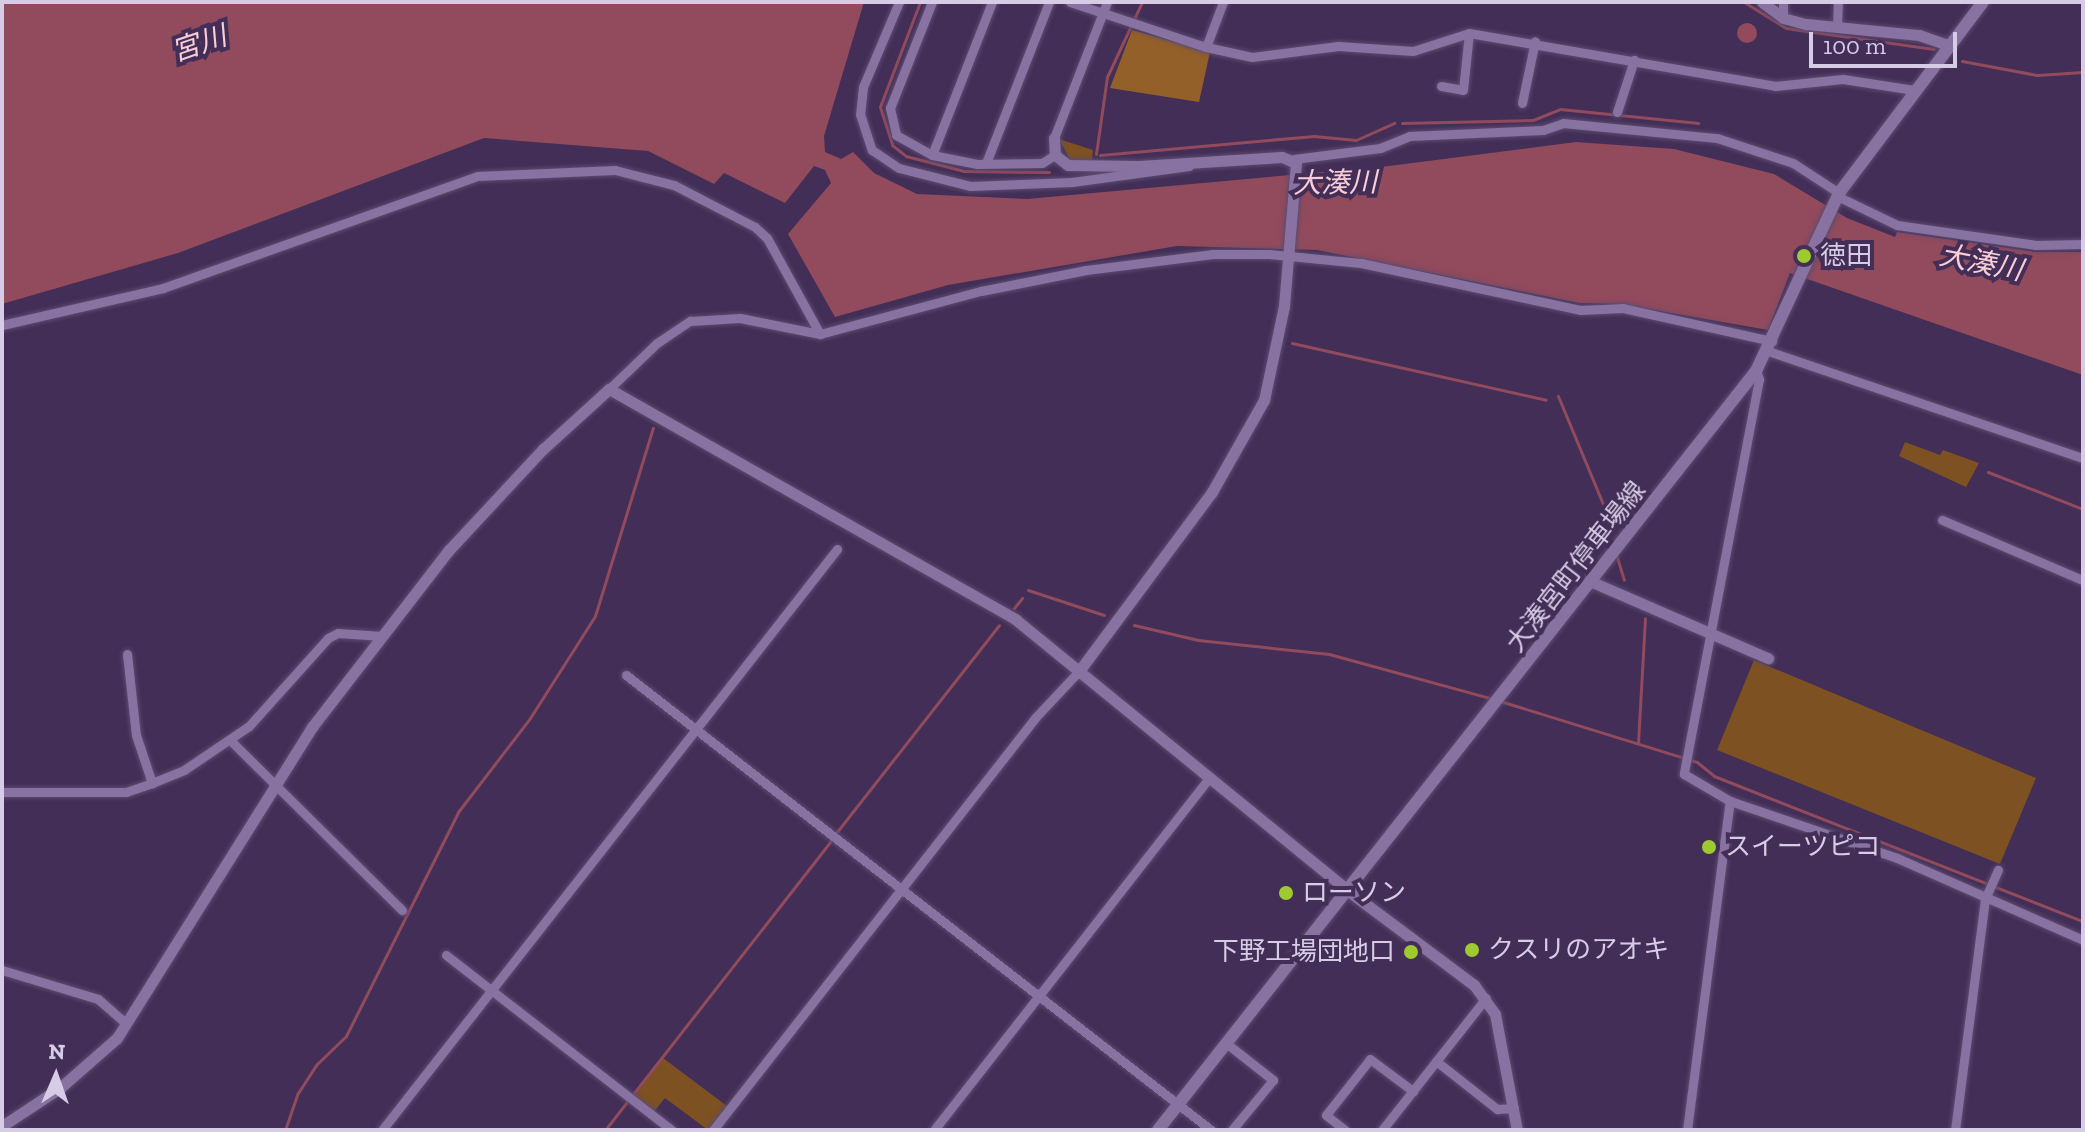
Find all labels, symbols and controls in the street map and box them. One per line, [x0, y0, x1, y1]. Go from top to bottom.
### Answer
scale bar [1813, 16, 1961, 66]
water label: 宮川 [167, 19, 231, 69]
text: 100 m [1823, 31, 1886, 60]
water label: 大湊川 [1293, 165, 1377, 201]
water label: 大湊川 [1937, 238, 2025, 288]
place label: 徳田 [1820, 240, 1872, 272]
marker: 徳田 [1795, 247, 1813, 265]
street label: 大湊宮町停車場線 [1500, 475, 1652, 659]
place label: スイーツピコ [1725, 831, 1881, 863]
marker: スイーツピコ [1700, 838, 1718, 856]
place label: ローソン [1302, 877, 1406, 909]
marker: ローソン [1277, 884, 1295, 902]
place label: クスリのアオキ [1488, 934, 1670, 966]
place label: 下野工場団地口 [1213, 936, 1395, 968]
marker: クスリのアオキ [1463, 941, 1481, 959]
marker: 下野工場団地口 [1402, 943, 1420, 961]
north arrow [16, 1036, 96, 1116]
text: N [48, 1038, 66, 1065]

